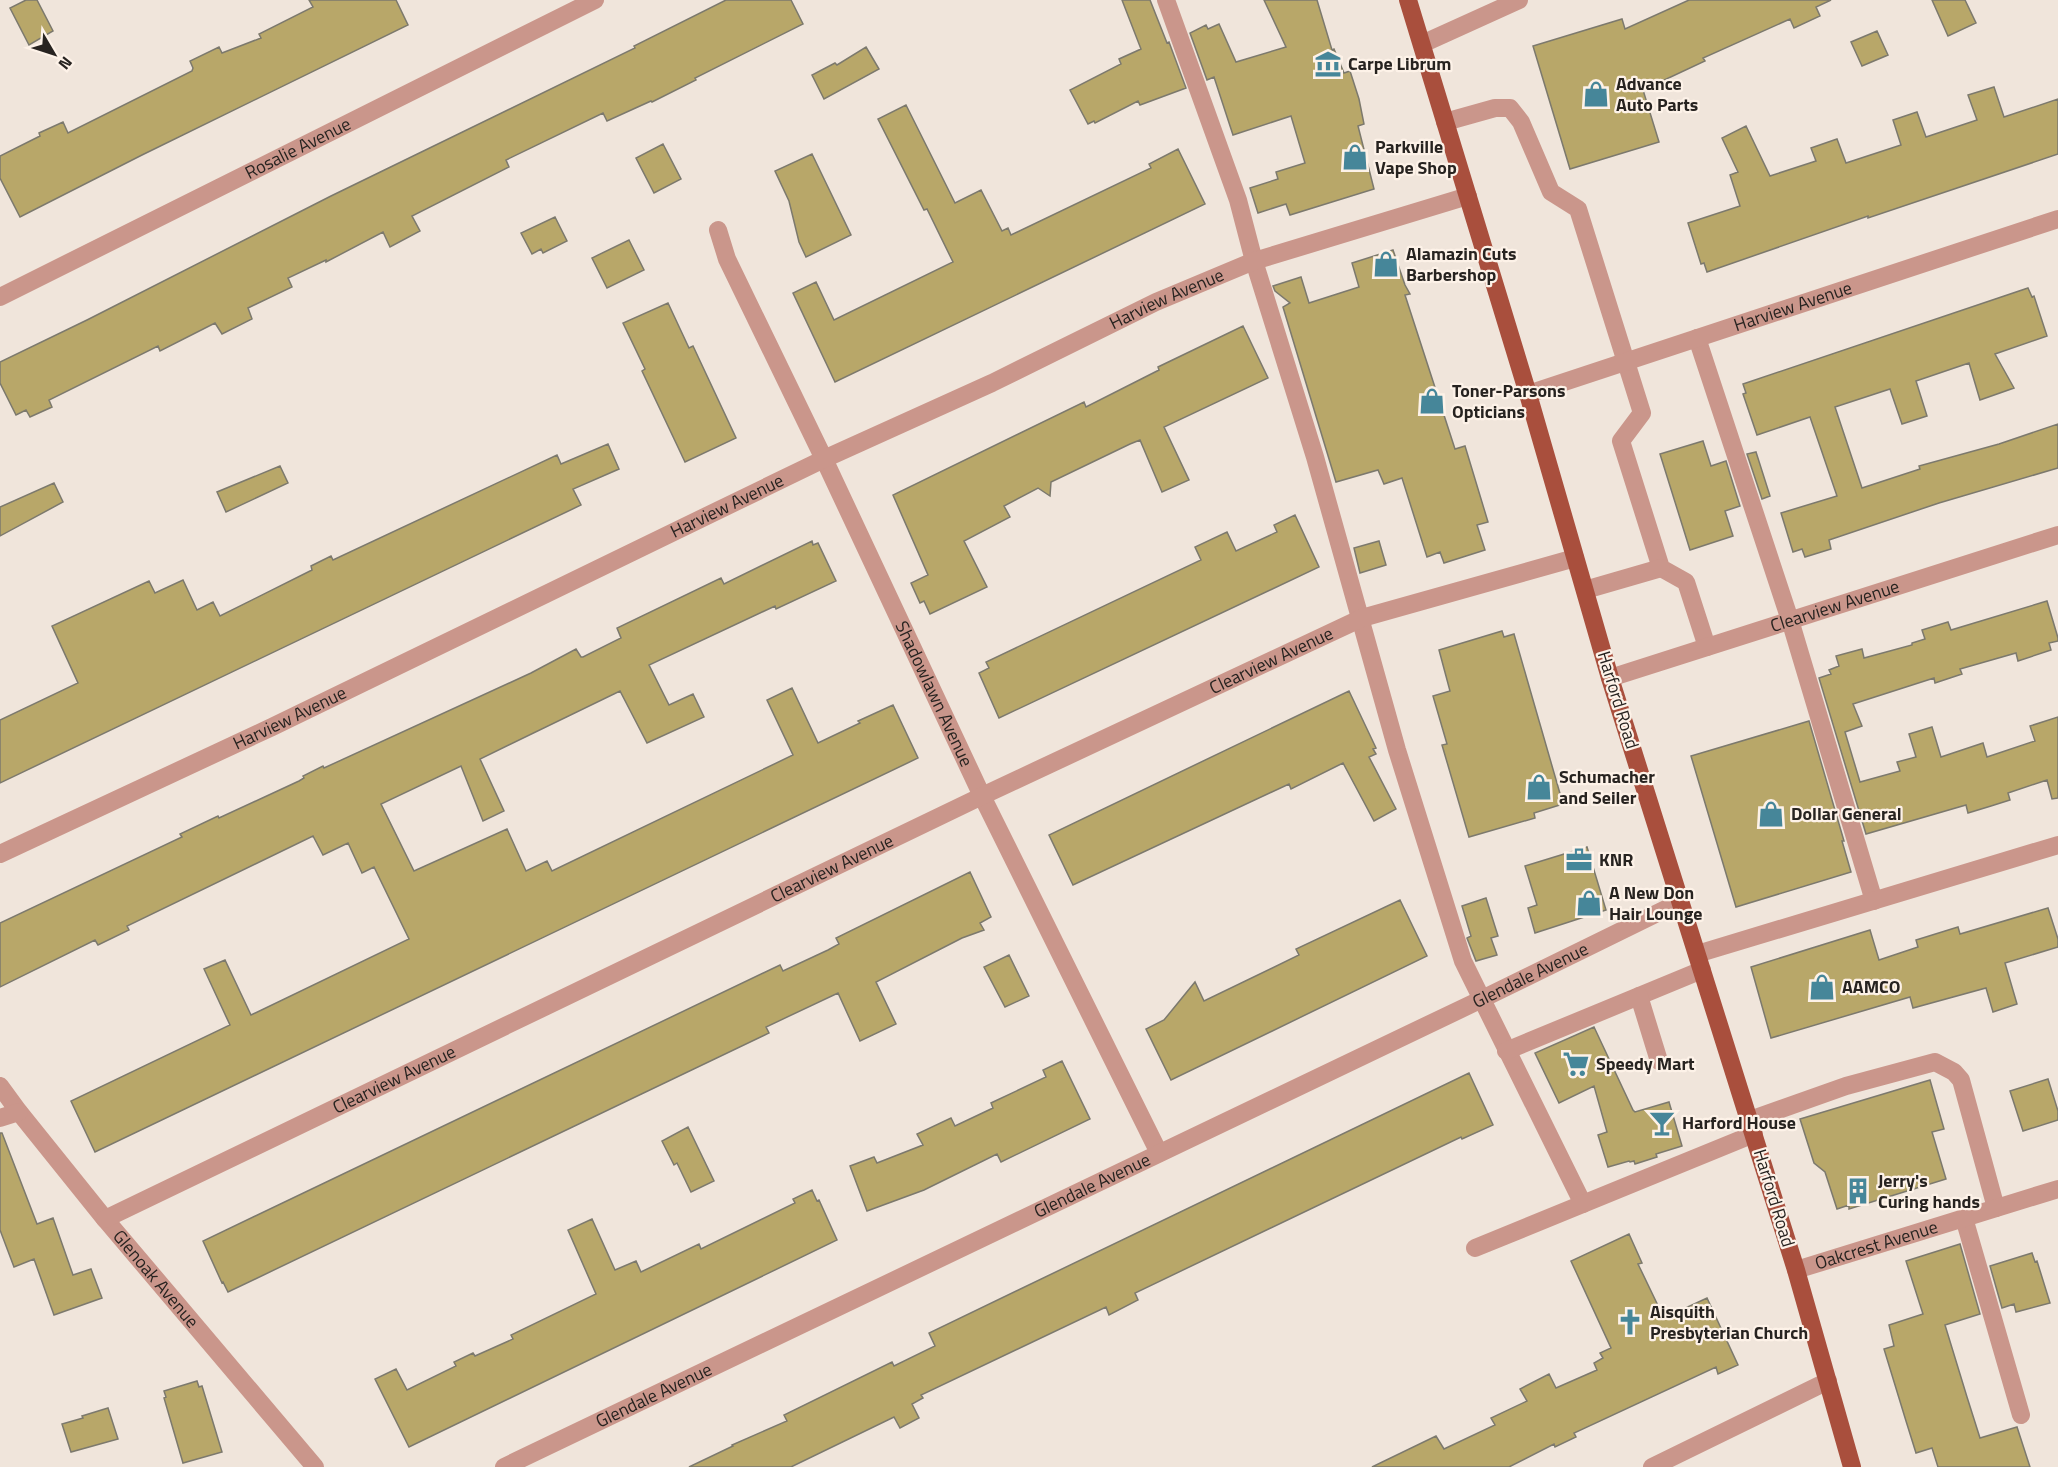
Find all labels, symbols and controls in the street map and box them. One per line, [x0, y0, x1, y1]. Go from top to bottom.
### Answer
north arrow [24, 24, 84, 84]
museum icon: Carpe Librum [1313, 49, 1343, 79]
place label: Carpe Librum [1348, 50, 1451, 77]
text: N [53, 52, 78, 75]
place label: Advance Auto Parts [1616, 70, 1698, 118]
shop icon: Advance Auto Parts [1581, 79, 1611, 109]
street label: Rosalie Avenue [240, 110, 355, 186]
place label: Parkville Vape Shop [1375, 133, 1457, 181]
shop icon: Parkville Vape Shop [1340, 142, 1370, 172]
place label: Alamazin Cuts Barbershop [1406, 240, 1517, 288]
shop icon: Alamazin Cuts Barbershop [1371, 249, 1401, 279]
street label: Harview Avenue [1104, 261, 1228, 336]
street label: Harview Avenue [1730, 274, 1855, 338]
place label: Toner-Parsons Opticians [1452, 377, 1565, 425]
shop icon: Toner-Parsons Opticians [1417, 386, 1447, 416]
street label: Harview Avenue [666, 467, 788, 545]
street label: Clearview Avenue [1767, 573, 1903, 639]
street label: Shadowlawn Avenue [889, 616, 980, 771]
street label: Clearview Avenue [1205, 619, 1337, 701]
street label: Harford Road [1591, 648, 1646, 752]
street label: Harview Avenue [228, 679, 351, 756]
place label: Schumacher and Seiler [1559, 763, 1655, 811]
shop icon: Schumacher and Seiler [1524, 772, 1554, 802]
shop icon: Dollar General [1756, 799, 1786, 829]
place label: Dollar General [1791, 800, 1902, 827]
street label: Clearview Avenue [765, 827, 898, 909]
office icon: KNR [1564, 845, 1594, 875]
place label: KNR [1599, 846, 1633, 873]
place label: A New Don Hair Lounge [1609, 879, 1702, 927]
shop icon: A New Don Hair Lounge [1574, 888, 1604, 918]
street label: Glendale Avenue [1468, 935, 1593, 1015]
shop icon: AAMCO [1807, 972, 1837, 1002]
place label: AAMCO [1842, 973, 1901, 1000]
street label: Clearview Avenue [328, 1038, 460, 1120]
supermarket icon: Speedy Mart [1561, 1049, 1591, 1079]
place label: Speedy Mart [1596, 1050, 1695, 1077]
bar icon: Harford House [1647, 1108, 1677, 1138]
place label: Harford House [1682, 1109, 1796, 1136]
street label: Glendale Avenue [1029, 1146, 1155, 1225]
street label: Harford Road [1747, 1146, 1802, 1250]
place label: Jerry's Curing hands [1878, 1167, 1980, 1215]
building icon: Jerry's Curing hands [1843, 1176, 1873, 1206]
street label: Oakcrest Avenue [1811, 1213, 1941, 1276]
street label: Glenoak Avenue [107, 1224, 206, 1334]
place label: Aisquith Presbyterian Church [1650, 1298, 1808, 1346]
church icon: Aisquith Presbyterian Church [1615, 1307, 1645, 1337]
street label: Glendale Avenue [591, 1355, 716, 1434]

